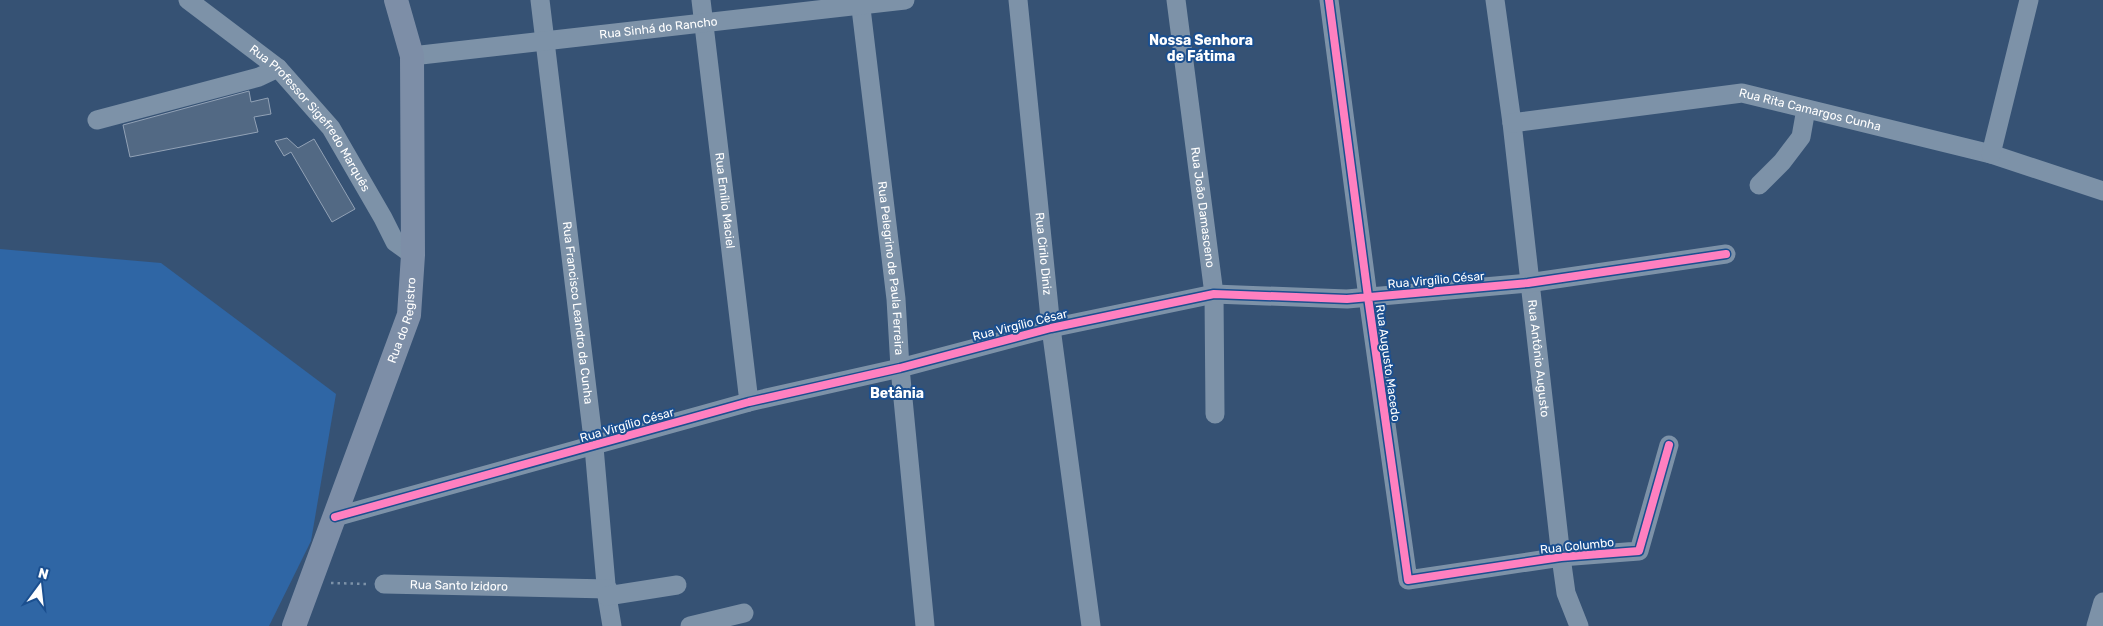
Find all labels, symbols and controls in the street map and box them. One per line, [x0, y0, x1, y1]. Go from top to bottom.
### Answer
street label: Rua Sinhá do Rancho [599, 14, 718, 42]
district label: Nossa Senhora de Fátima [1149, 32, 1253, 65]
street label: Rua Professor Sigefredo Marquês [247, 42, 373, 194]
street label: Rua Rita Camargos Cunha [1738, 86, 1882, 134]
street label: Rua João Damasceno [1188, 146, 1218, 269]
street label: Rua Emílio Maciel [712, 152, 738, 249]
street label: Rua Pelegrino de Paula Ferreira [875, 181, 906, 355]
street label: Rua Cirilo Diniz [1032, 212, 1055, 296]
street label: Rua Francisco Leandro da Cunha [560, 221, 596, 405]
street label: Rua Virgílio César [1387, 269, 1485, 291]
street label: Rua do Registro [385, 277, 418, 365]
street label: Rua Antônio Augusto [1525, 299, 1552, 418]
street label: Rua Augusto Macedo [1373, 304, 1403, 423]
street label: Rua Virgílio César [971, 306, 1069, 344]
district label: Betânia [870, 385, 924, 402]
street label: Rua Virgílio César [578, 405, 676, 445]
street label: Rua Columbo [1539, 535, 1615, 557]
north arrow [15, 561, 65, 611]
text: N [36, 564, 50, 583]
street label: Rua Santo Izidoro [410, 578, 508, 594]

